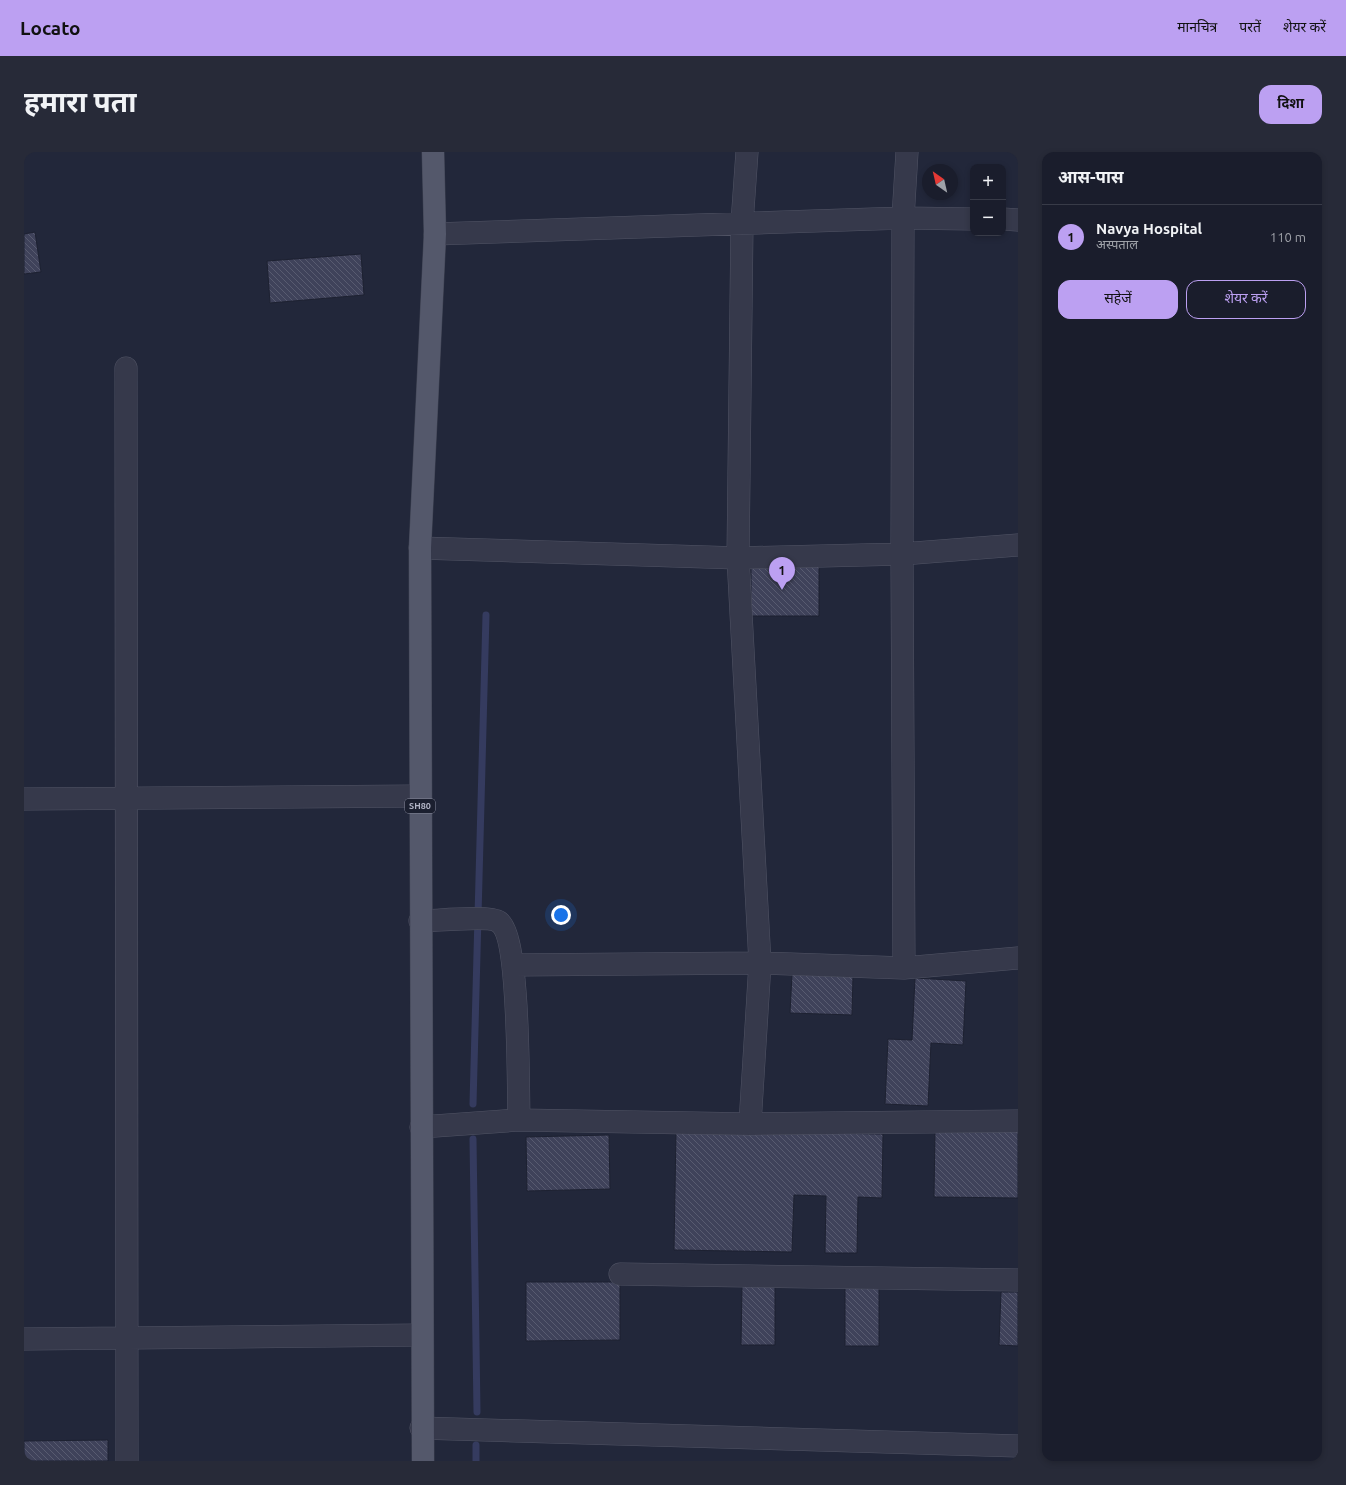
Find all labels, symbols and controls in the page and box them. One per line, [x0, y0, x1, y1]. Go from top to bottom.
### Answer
text: Locato [20, 17, 81, 39]
text: मानचित्र [1177, 19, 1217, 35]
text: परतें [1239, 19, 1261, 35]
text: शेयर करें [1283, 19, 1326, 35]
button: दिशा [1259, 85, 1322, 124]
text: हमारा पता [24, 86, 136, 117]
north arrow [922, 164, 958, 200]
map controls [970, 164, 1006, 236]
button: + [970, 164, 1006, 200]
text: आस-पास [1058, 167, 1124, 186]
button: − [970, 200, 1006, 236]
text: Navya Hospital [1096, 220, 1202, 237]
text: 1 [1067, 230, 1075, 244]
text: 110 m [1270, 230, 1306, 244]
text: अस्पताल [1096, 237, 1138, 251]
button: सहेजें [1058, 280, 1178, 319]
button: शेयर करें [1186, 280, 1306, 319]
pin: 1 [769, 557, 795, 590]
road number: SH80 [405, 799, 435, 813]
your location [551, 905, 571, 925]

